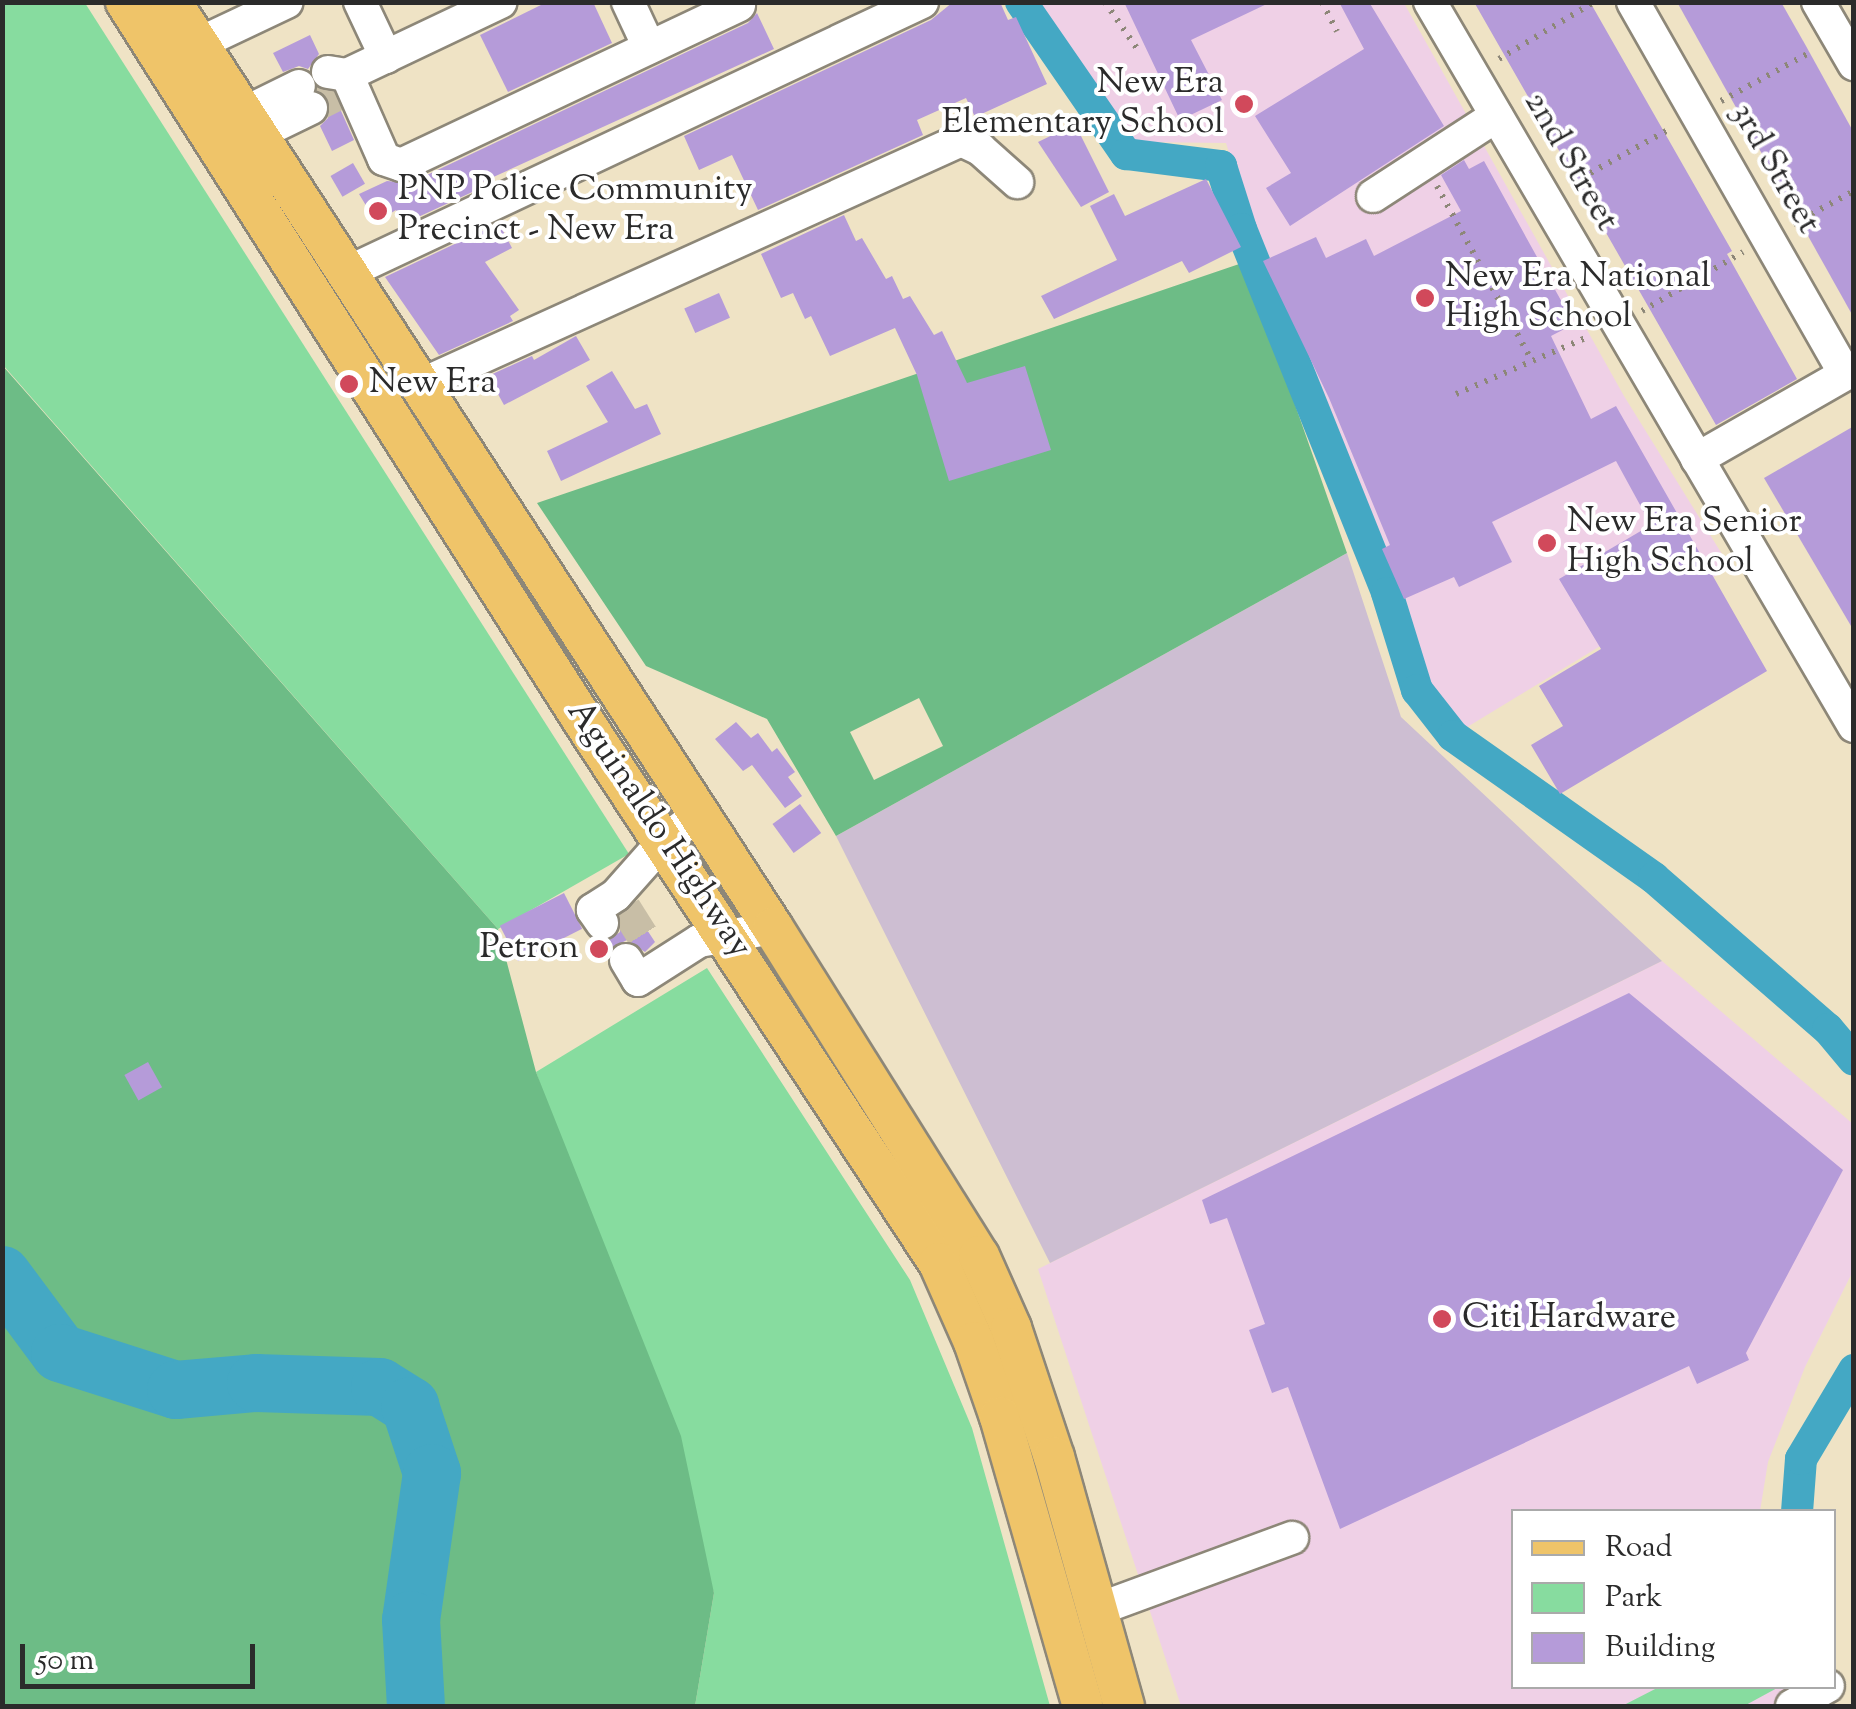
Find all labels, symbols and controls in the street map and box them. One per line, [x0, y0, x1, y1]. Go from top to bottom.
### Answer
place label: New Era Elementary School [942, 63, 1224, 145]
street label: 2nd Street [1513, 85, 1627, 239]
marker: New Era Elementary School [1233, 93, 1255, 115]
street label: 3rd Street [1720, 96, 1828, 242]
place label: PNP Police Community Precinct - New Era [398, 170, 753, 252]
marker: PNP Police Community Precinct - New Era [367, 200, 389, 222]
place label: New Era National High School [1445, 257, 1711, 339]
marker: New Era National High School [1414, 287, 1436, 309]
place label: New Era [369, 363, 496, 405]
marker: New Era [338, 373, 360, 395]
place label: New Era Senior High School [1567, 502, 1802, 584]
marker: New Era Senior High School [1536, 532, 1558, 554]
street label: Aguinaldo Highway [556, 693, 760, 967]
place label: Petron [480, 928, 579, 970]
marker: Petron [588, 938, 610, 960]
place label: Citi Hardware [1462, 1298, 1676, 1340]
marker: Citi Hardware [1431, 1308, 1453, 1330]
legend [1511, 1509, 1836, 1689]
text: Road [1605, 1527, 1672, 1570]
text: Park [1605, 1577, 1662, 1620]
scale bar [25, 1624, 260, 1686]
text: Building [1605, 1627, 1715, 1670]
text: 50 m [37, 1640, 94, 1683]

